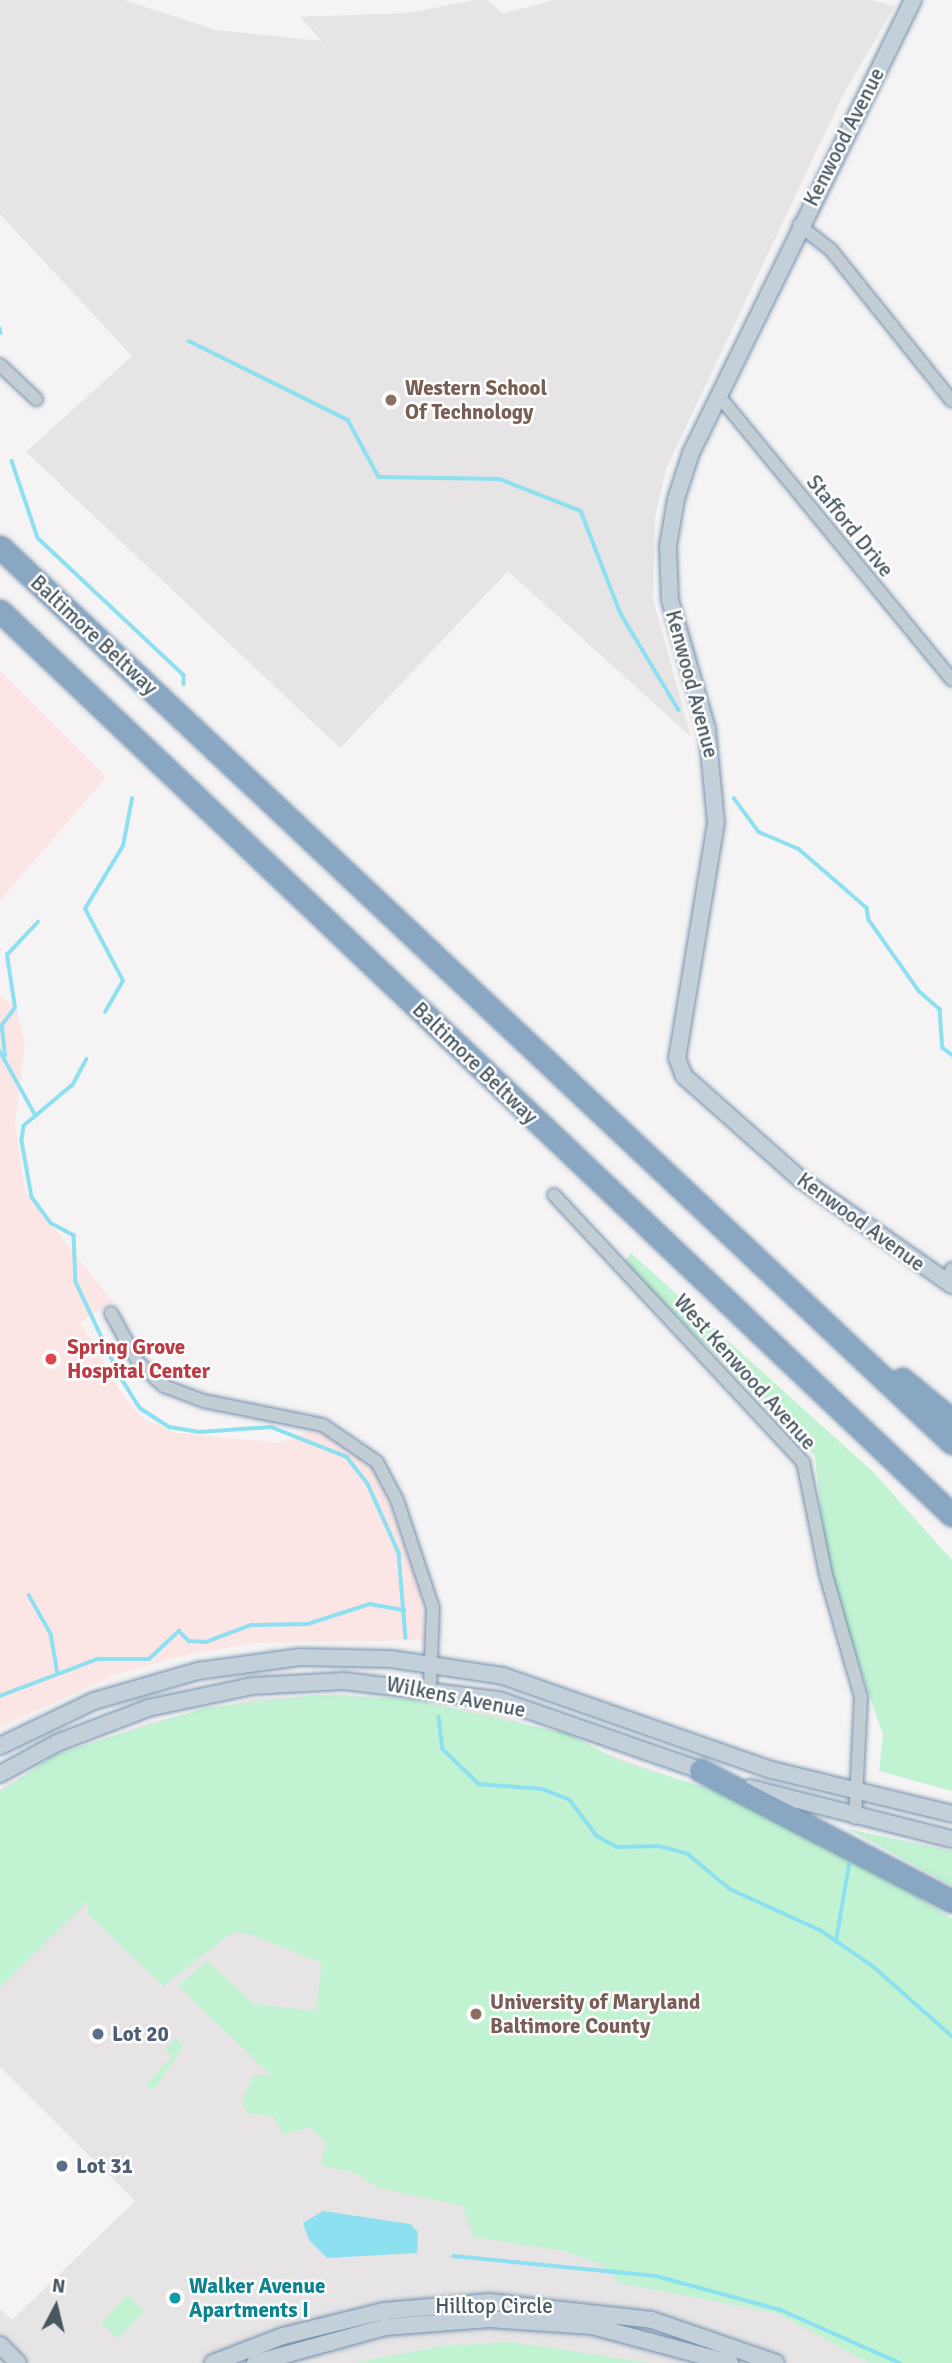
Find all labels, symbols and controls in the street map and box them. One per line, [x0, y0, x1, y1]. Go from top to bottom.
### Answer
street label: Kenwood Avenue [798, 64, 890, 210]
place label: Western School Of Technology [405, 375, 547, 425]
marker: Western School Of Technology [383, 392, 399, 408]
street label: Stafford Drive [801, 470, 899, 582]
street label: Baltimore Beltway [25, 570, 163, 700]
street label: Kenwood Avenue [660, 607, 724, 761]
street label: Baltimore Beltway [407, 997, 543, 1129]
street label: Kenwood Avenue [792, 1167, 930, 1277]
street label: West Kenwood Avenue [668, 1289, 822, 1455]
place label: Spring Grove Hospital Center [67, 1334, 210, 1384]
marker: Spring Grove Hospital Center [41, 1349, 61, 1369]
street label: Wilkens Avenue [384, 1671, 528, 1723]
place label: University of Maryland Baltimore County [490, 1989, 700, 2039]
marker: University of Maryland Baltimore County [468, 2006, 484, 2022]
place label: Lot 20 [112, 2021, 169, 2047]
marker: Lot 20 [90, 2026, 106, 2042]
place label: Lot 31 [76, 2153, 133, 2179]
marker: Lot 31 [54, 2158, 70, 2174]
north arrow [21, 2272, 91, 2342]
text: N [51, 2273, 67, 2299]
place label: Walker Avenue Apartments I [189, 2273, 325, 2323]
marker: Walker Avenue Apartments I [167, 2290, 183, 2306]
street label: Hilltop Circle [435, 2293, 553, 2319]

